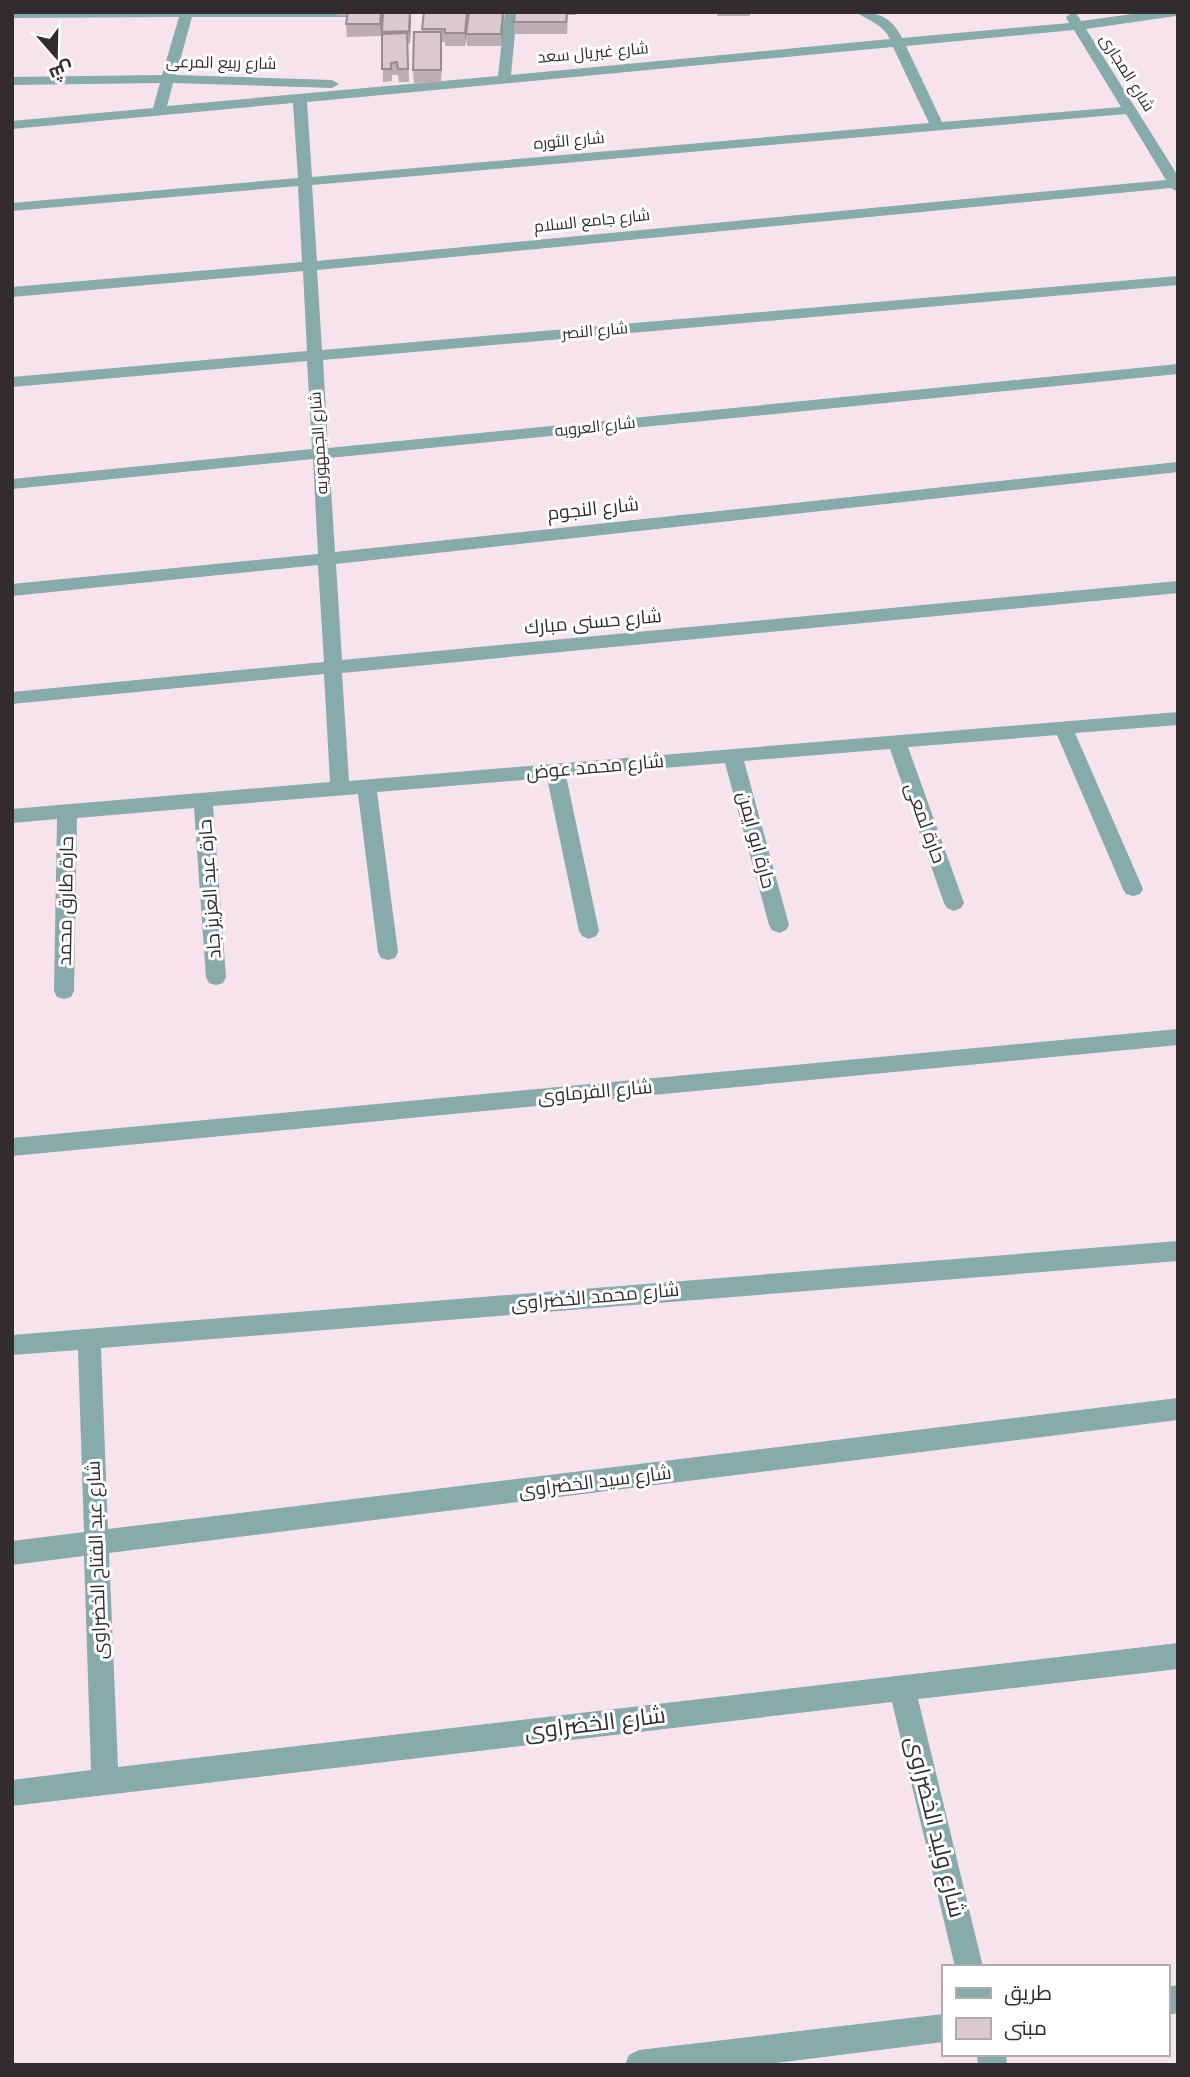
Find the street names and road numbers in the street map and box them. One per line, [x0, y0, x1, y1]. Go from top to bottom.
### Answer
street label: شارع المجارى [1094, 31, 1159, 116]
street label: شارع غبريال سعد [537, 38, 649, 69]
street label: شارع ربيع المرعى [166, 52, 276, 75]
street label: شارع الثوره [533, 128, 606, 155]
street label: شارع جامع السلام [533, 205, 651, 238]
street label: شارع النصر [560, 318, 629, 345]
street label: شارع الجمهوريه [305, 391, 334, 495]
street label: شارع العروبه [554, 413, 636, 442]
street label: شارع النجوم [546, 493, 640, 527]
street label: شارع حسنى مبارك [523, 605, 663, 641]
street label: شارع محمد عوض [525, 750, 665, 786]
street label: حارة لمعى [900, 780, 950, 866]
street label: حارة ابو ايمن [732, 789, 780, 891]
street label: حارة عبد العزيز جاد [194, 818, 226, 960]
street label: حارة طارق محمد [54, 836, 79, 966]
street label: شارع الفرماوى [537, 1076, 653, 1110]
street label: شارع محمد الخضراوى [510, 1279, 680, 1317]
street label: شارع عبد الفتاح الخضراوى [83, 1460, 113, 1660]
street label: شارع سيد الخضراوى [517, 1462, 673, 1504]
street label: شارع الخضراوى [523, 1701, 667, 1748]
street label: شارع وليد الخضراوى [898, 1733, 971, 1921]

